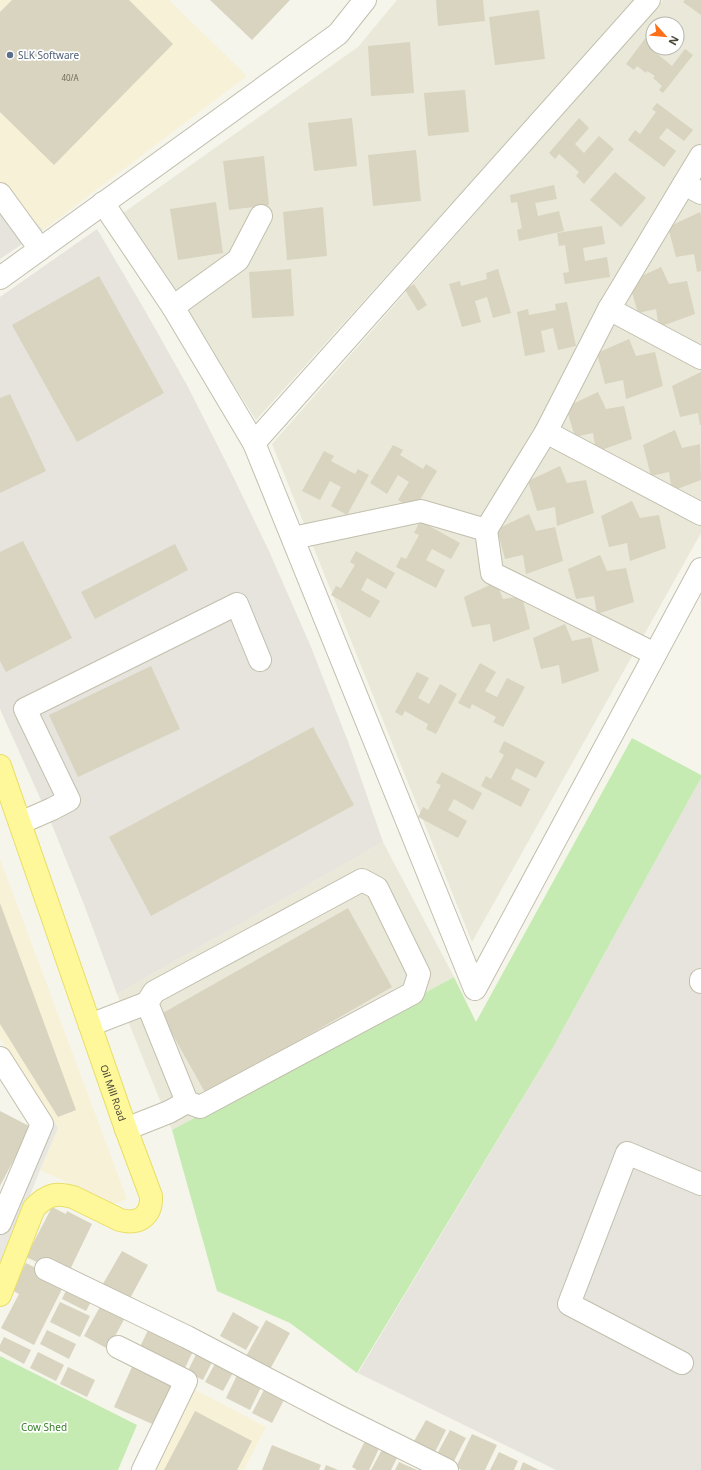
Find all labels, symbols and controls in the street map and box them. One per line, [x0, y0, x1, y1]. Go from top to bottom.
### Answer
north arrow [645, 16, 685, 56]
text: N [666, 33, 683, 48]
place label: SLK Software [18, 48, 80, 62]
marker: SLK Software [5, 50, 15, 60]
house number: 40/A [61, 72, 80, 83]
street label: Oil Mill Road [97, 1063, 130, 1123]
park label: Cow Shed [21, 1420, 67, 1434]

